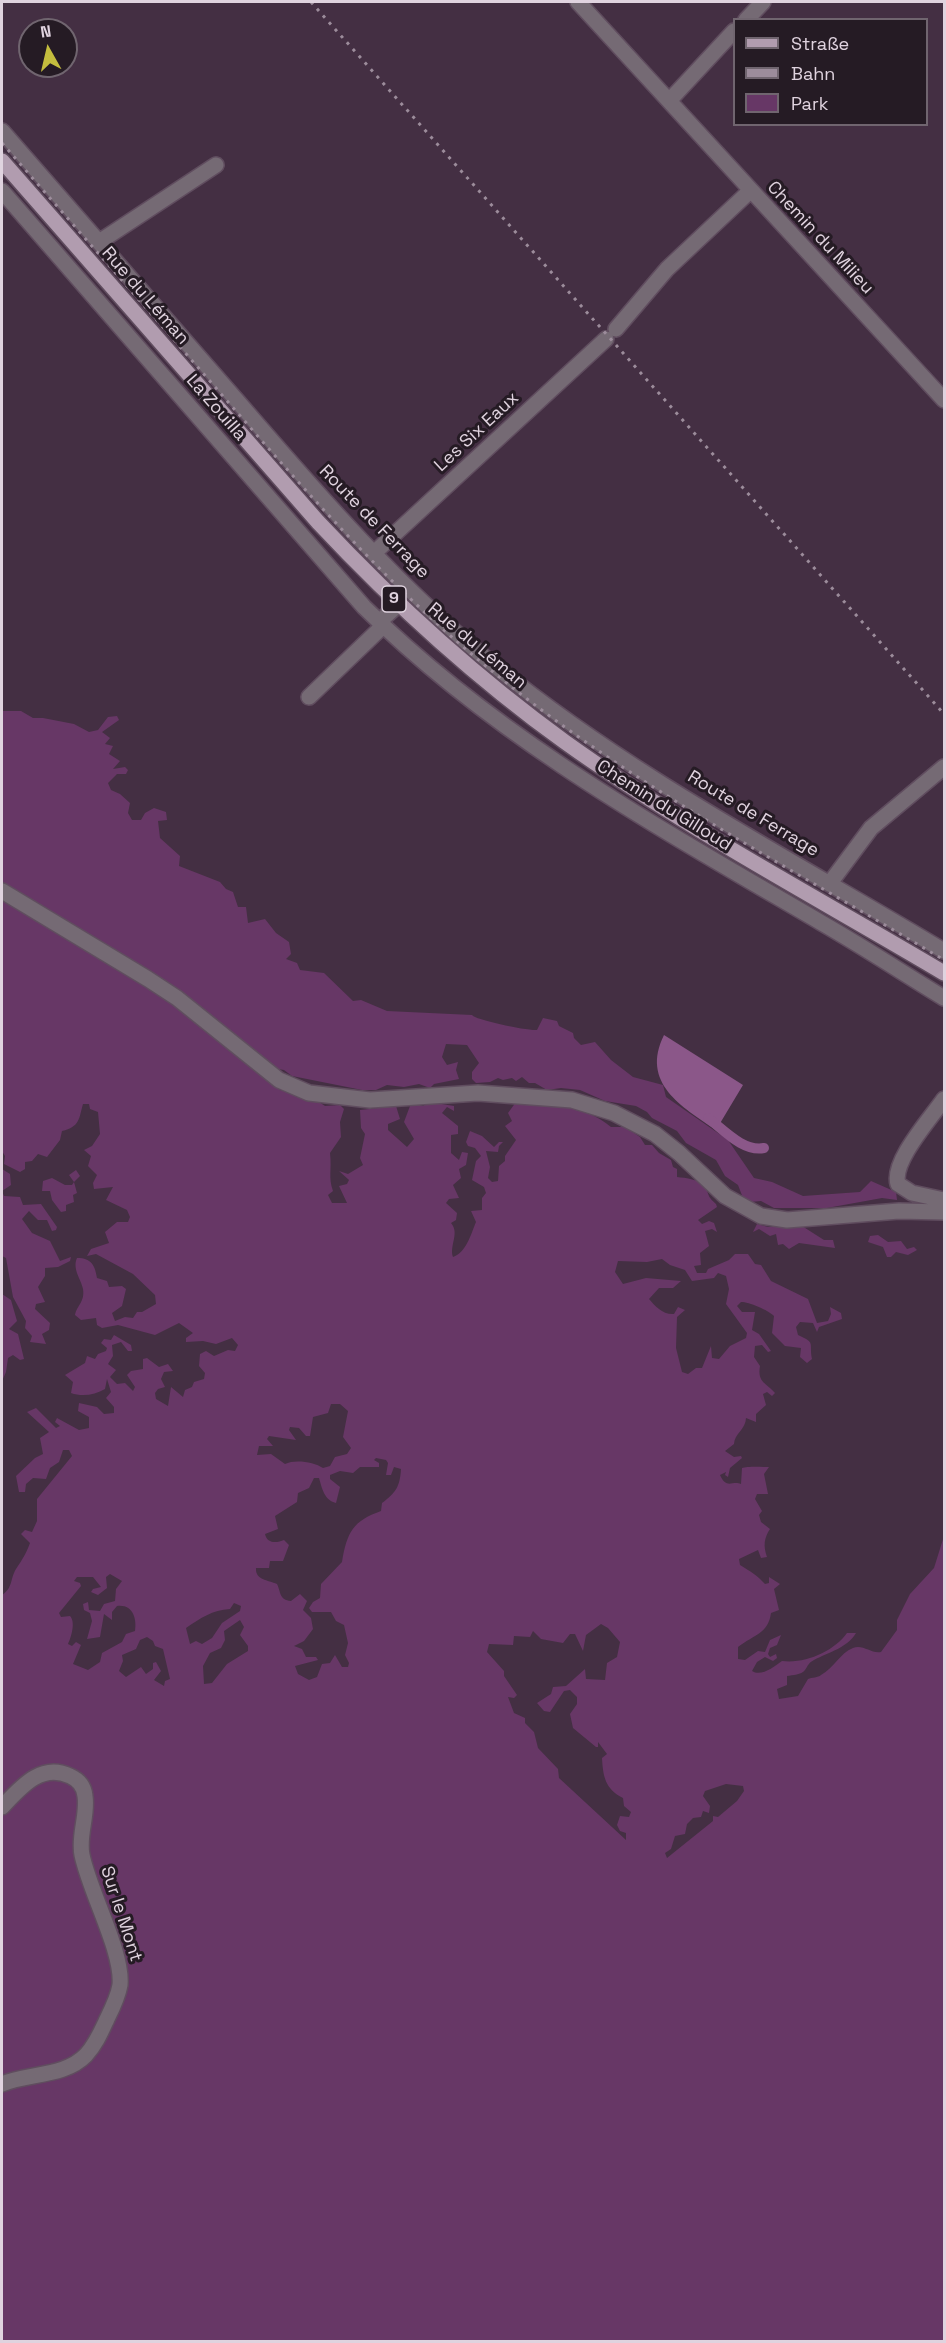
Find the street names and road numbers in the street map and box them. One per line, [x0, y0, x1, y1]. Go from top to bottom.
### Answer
street label: Chemin du Milieu [762, 177, 878, 299]
street label: Rue du Léman [97, 243, 193, 349]
street label: La Zouilla [181, 370, 251, 446]
street label: Les Six Eaux [430, 388, 524, 476]
street label: Route de Ferrage [314, 461, 434, 583]
road number: 9 [382, 586, 406, 612]
street label: Rue du Léman [423, 598, 531, 694]
street label: Chemin du Gilloud [593, 756, 735, 856]
street label: Route de Ferrage [683, 766, 823, 862]
street label: Sur le Mont [95, 1864, 147, 1964]

